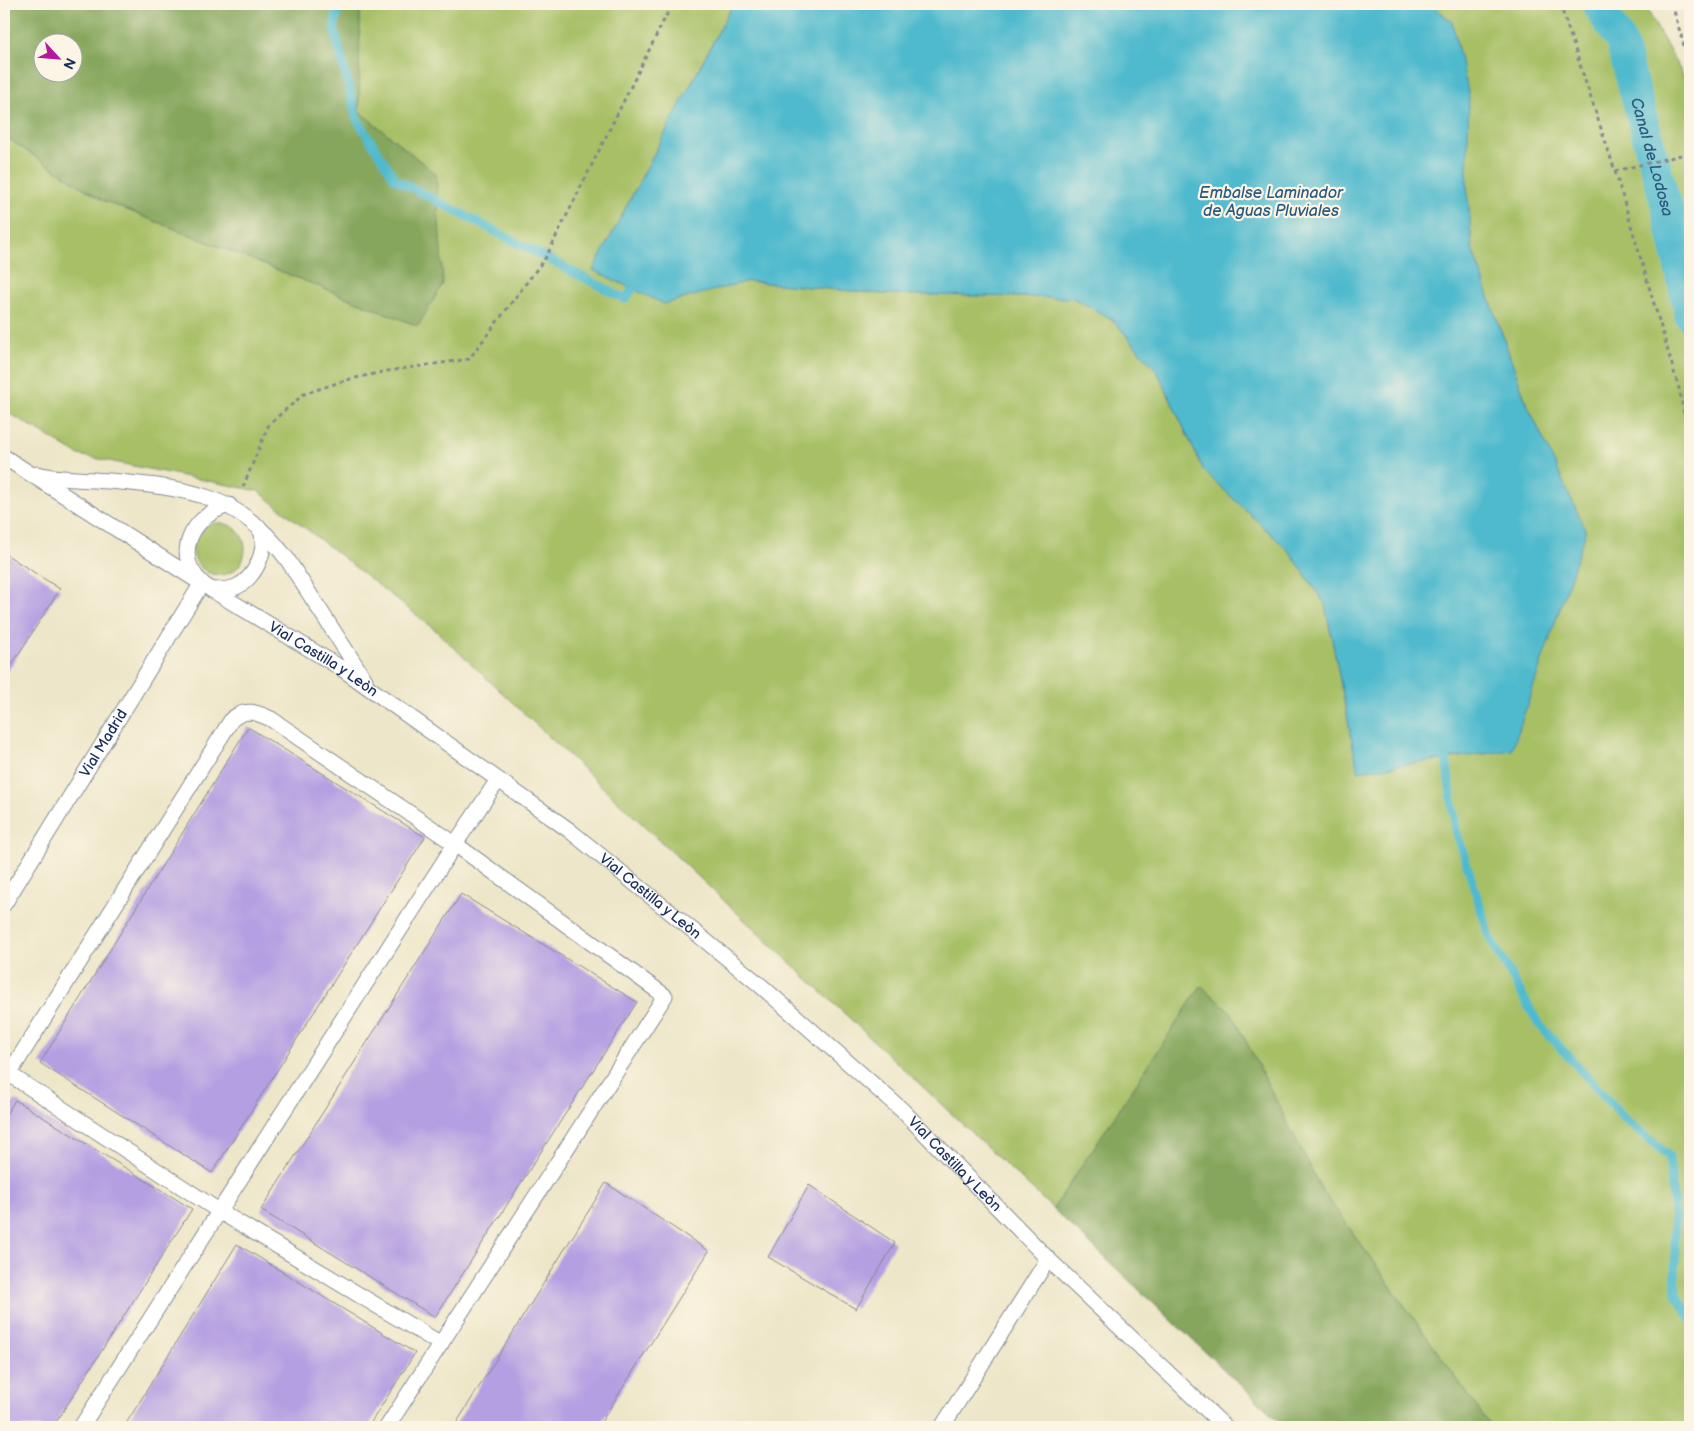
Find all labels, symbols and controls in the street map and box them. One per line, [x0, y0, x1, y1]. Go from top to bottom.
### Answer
north arrow [32, 32, 82, 82]
text: N [59, 55, 79, 72]
water label: Canal de Lodosa [1626, 95, 1677, 218]
water label: Embalse Laminador de Aguas Pluviales [1199, 184, 1344, 221]
street label: Vial Castilla y Leòn [265, 618, 382, 701]
street label: Vial Madrid [76, 706, 132, 781]
street label: Vial Castilla y Leòn [595, 849, 705, 943]
street label: Vial Castilla y Leòn [904, 1113, 1005, 1216]

